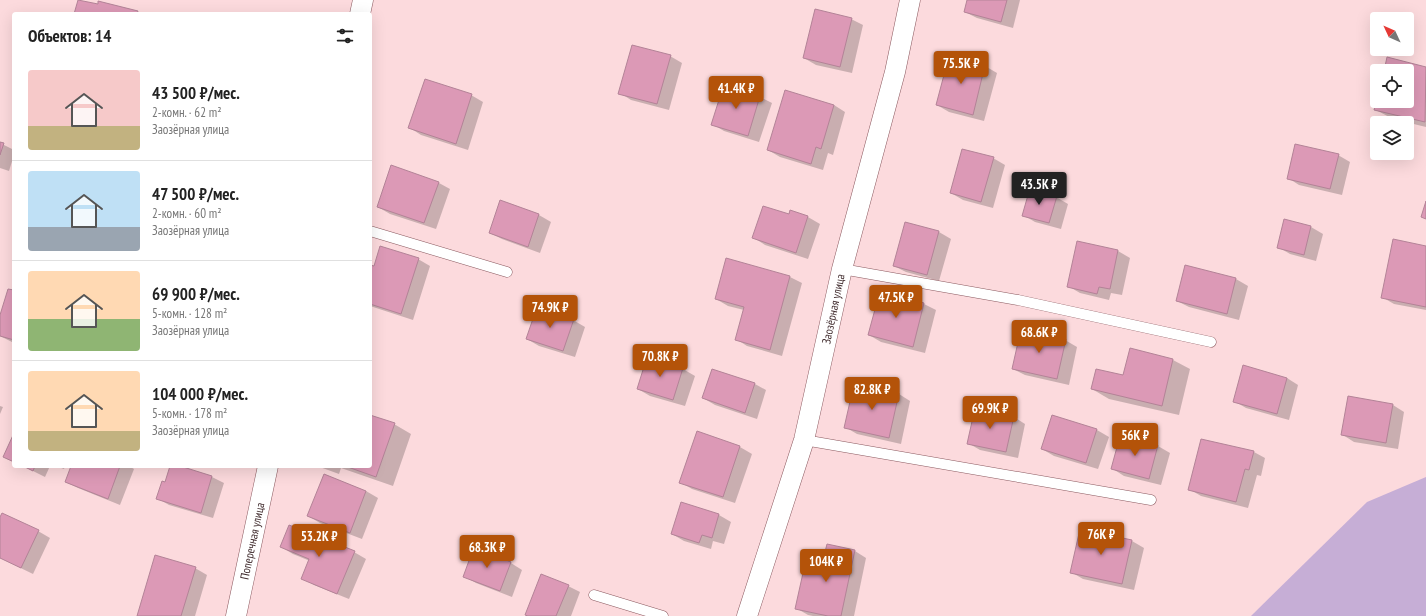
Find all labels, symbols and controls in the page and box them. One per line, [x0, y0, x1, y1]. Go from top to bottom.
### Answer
north arrow [1370, 12, 1414, 56]
map controls [1370, 12, 1414, 160]
text: Объектов: 14 [28, 25, 111, 47]
icon: filters [334, 25, 356, 47]
pin: 75.5K ₽ [924, 51, 998, 85]
text: 75.5K ₽ [943, 55, 979, 72]
button: locate [1370, 64, 1414, 108]
pin: 41.4K ₽ [699, 76, 773, 110]
text: 41.4K ₽ [718, 80, 754, 97]
text: 43 500 ₽/мес. [152, 82, 240, 104]
icon: home [60, 86, 108, 134]
text: 2-комн. · 62 m² [152, 104, 222, 121]
button: layers [1370, 116, 1414, 160]
text: Заозёрная улица [152, 121, 229, 138]
pin: 43.5K ₽ [1002, 172, 1076, 206]
text: 43.5K ₽ [1021, 176, 1057, 193]
text: 47 500 ₽/мес. [152, 183, 239, 205]
icon: home [60, 187, 108, 235]
text: 2-комн. · 60 m² [152, 205, 222, 222]
text: Заозёрная улица [152, 222, 229, 239]
street label: Заозёрная улица [818, 272, 848, 345]
text: 69 900 ₽/мес. [152, 283, 240, 305]
pin: 47.5K ₽ [859, 285, 933, 319]
icon: home [60, 287, 108, 335]
text: 47.5K ₽ [878, 289, 914, 306]
pin: 74.9K ₽ [513, 295, 587, 329]
text: 74.9K ₽ [532, 299, 568, 316]
text: 5-комн. · 128 m² [152, 305, 227, 322]
pin: 68.6K ₽ [1002, 320, 1076, 354]
text: Заозёрная улица [152, 322, 229, 339]
text: 68.6K ₽ [1021, 324, 1057, 341]
pin: 70.8K ₽ [623, 344, 697, 378]
text: 70.8K ₽ [642, 348, 678, 365]
pin: 82.8K ₽ [835, 377, 909, 411]
text: 82.8K ₽ [854, 381, 890, 398]
text: 104 000 ₽/мес. [152, 383, 248, 405]
icon: home [60, 387, 108, 435]
pin: 69.9K ₽ [953, 396, 1027, 430]
text: 69.9K ₽ [972, 400, 1008, 417]
text: 5-комн. · 178 m² [152, 405, 227, 422]
text: Заозёрная улица [152, 422, 229, 439]
pin: 56K ₽ [1107, 423, 1163, 457]
text: 56K ₽ [1121, 427, 1149, 444]
street label: Поперечная улица [237, 501, 268, 581]
pin: 76K ₽ [1073, 522, 1129, 556]
pin: 53.2K ₽ [282, 524, 356, 558]
text: 76K ₽ [1087, 526, 1115, 543]
text: 53.2K ₽ [301, 528, 337, 545]
pin: 68.3K ₽ [450, 535, 524, 569]
text: 68.3K ₽ [469, 539, 505, 556]
pin: 104K ₽ [793, 549, 859, 583]
text: 104K ₽ [809, 553, 843, 570]

